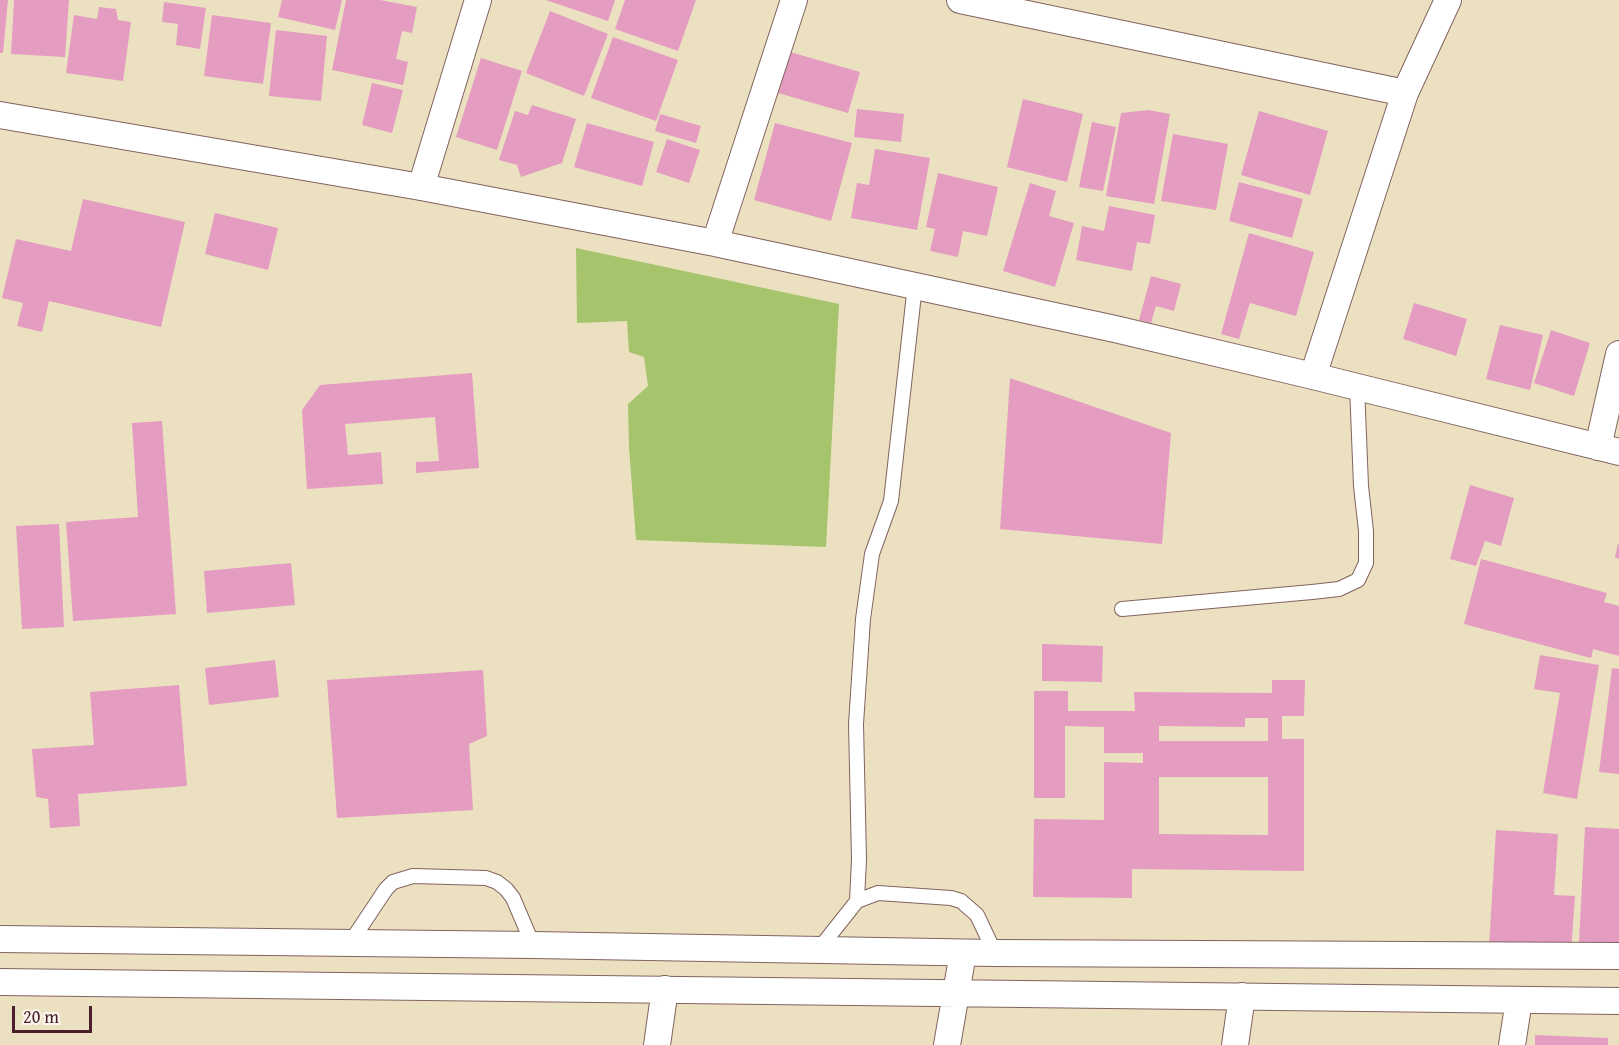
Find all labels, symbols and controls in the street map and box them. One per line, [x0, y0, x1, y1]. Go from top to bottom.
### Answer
scale bar [15, 994, 94, 1032]
text: 20 m [23, 1003, 59, 1030]

